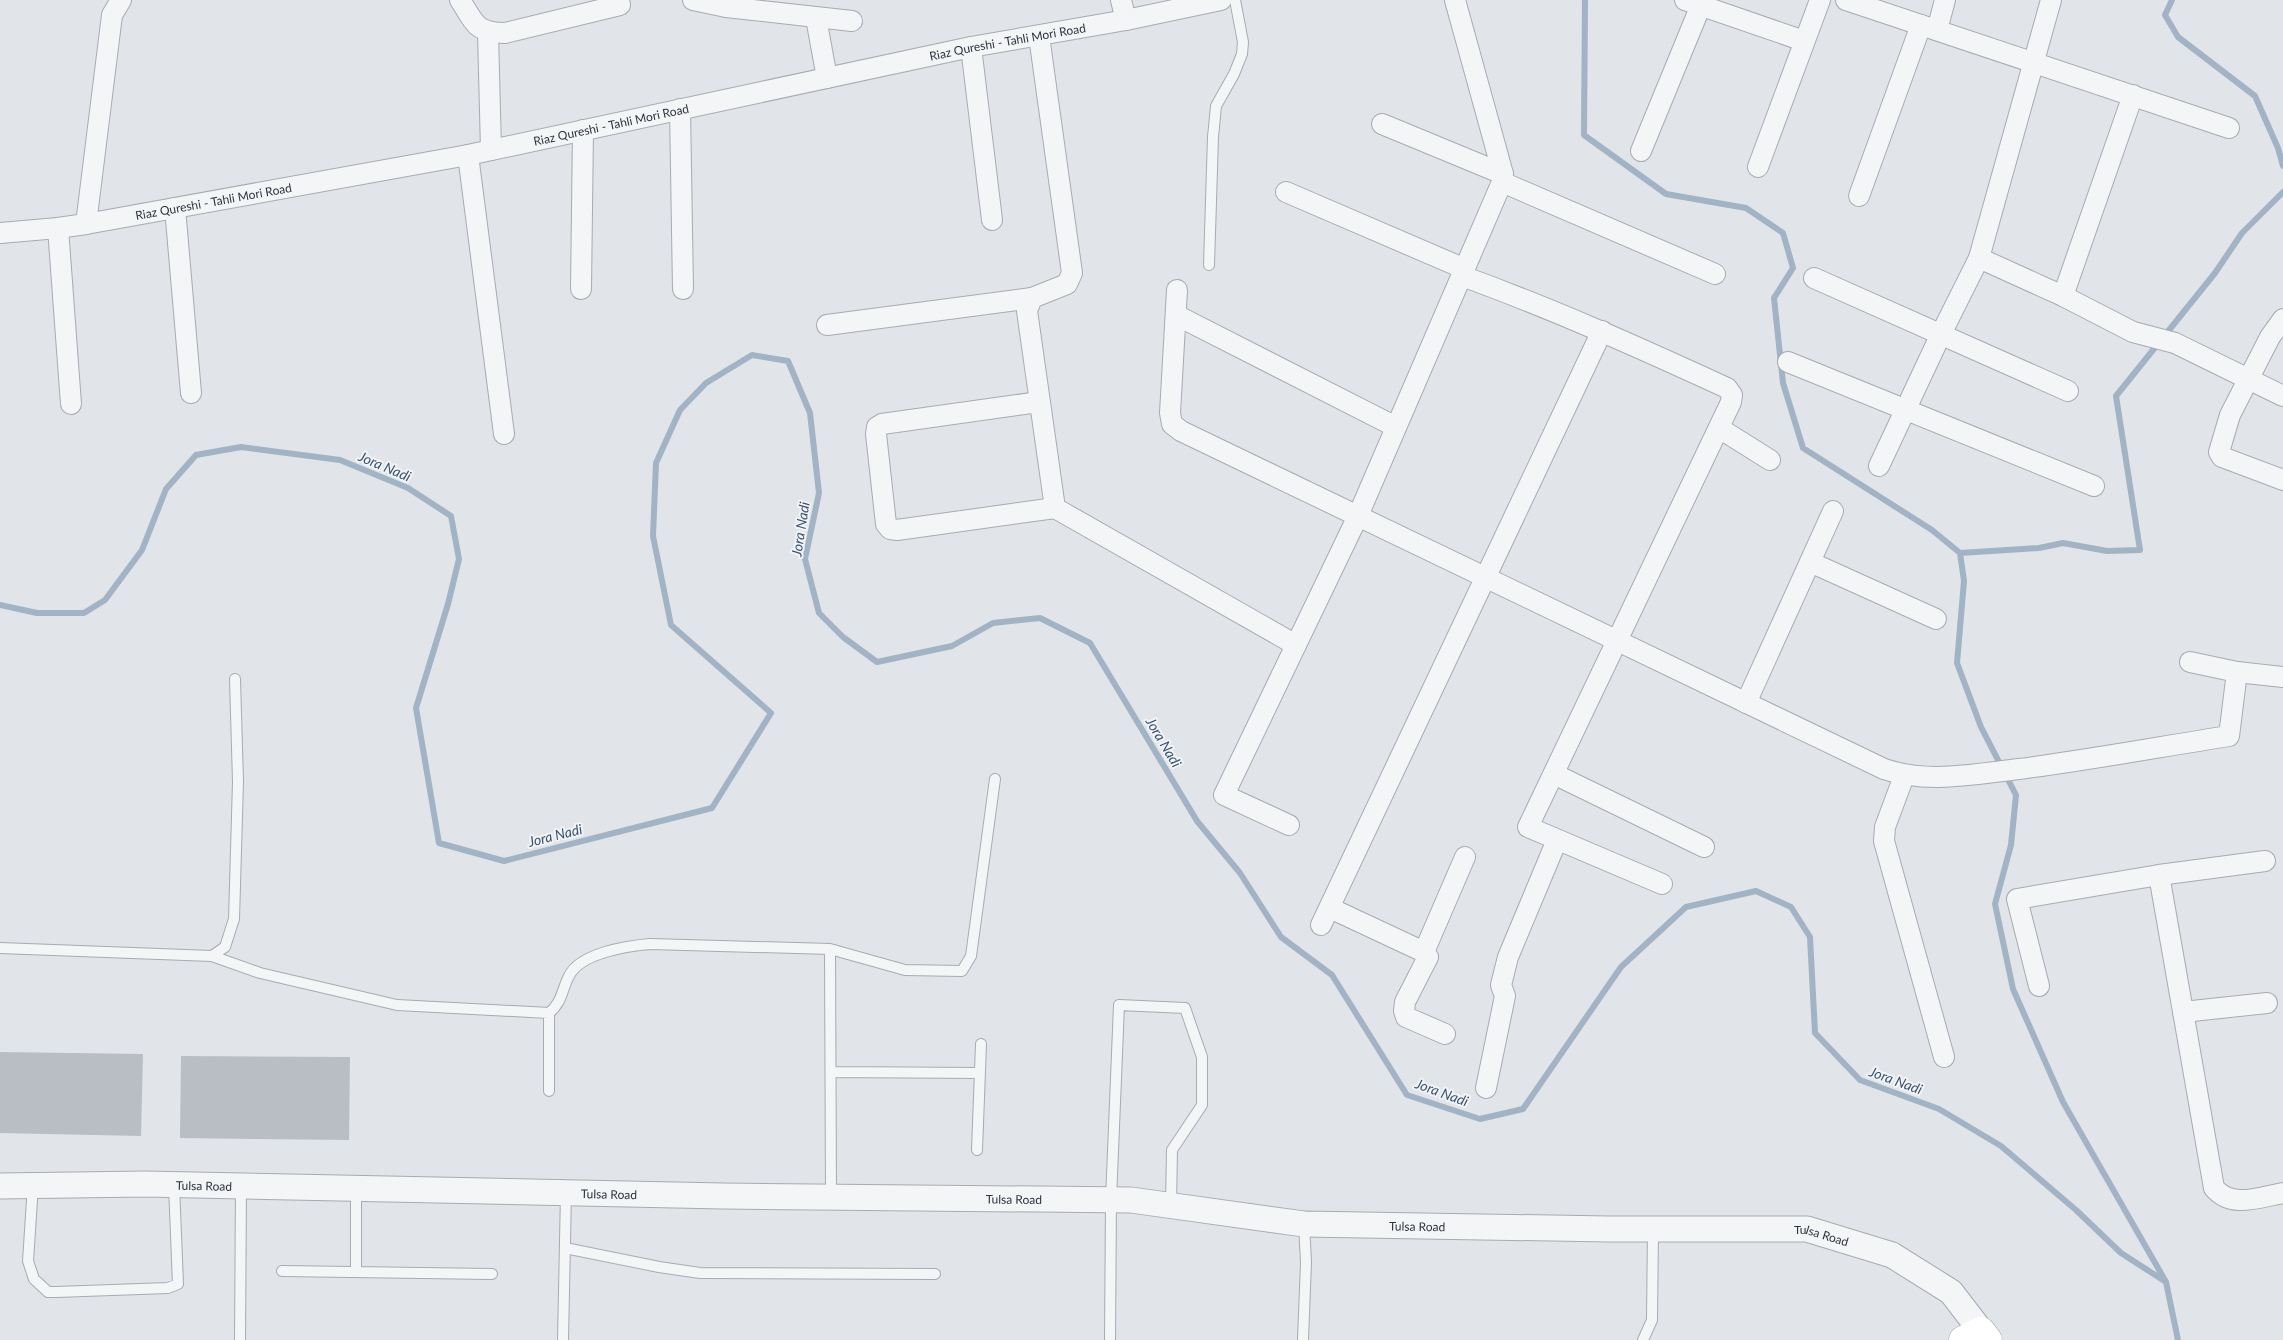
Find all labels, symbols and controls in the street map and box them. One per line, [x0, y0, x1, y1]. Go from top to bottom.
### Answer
street label: Riaz Qureshi - Tahli Mori Road [928, 20, 1087, 63]
street label: Riaz Qureshi - Tahli Mori Road [532, 100, 690, 148]
street label: Riaz Qureshi - Tahli Mori Road [134, 180, 293, 222]
water label: Jora Nadi [355, 447, 414, 485]
water label: Jora Nadi [787, 500, 813, 558]
water label: Jora Nadi [1142, 713, 1186, 771]
water label: Jora Nadi [525, 820, 584, 850]
water label: Jora Nadi [1866, 1062, 1925, 1098]
water label: Jora Nadi [1412, 1074, 1471, 1110]
street label: Tulsa Road [176, 1177, 232, 1193]
street label: Tulsa Road [581, 1186, 637, 1202]
street label: Tulsa Road [986, 1191, 1042, 1207]
street label: Tulsa Road [1389, 1218, 1445, 1234]
street label: Tulsa Road [1794, 1222, 1851, 1249]

